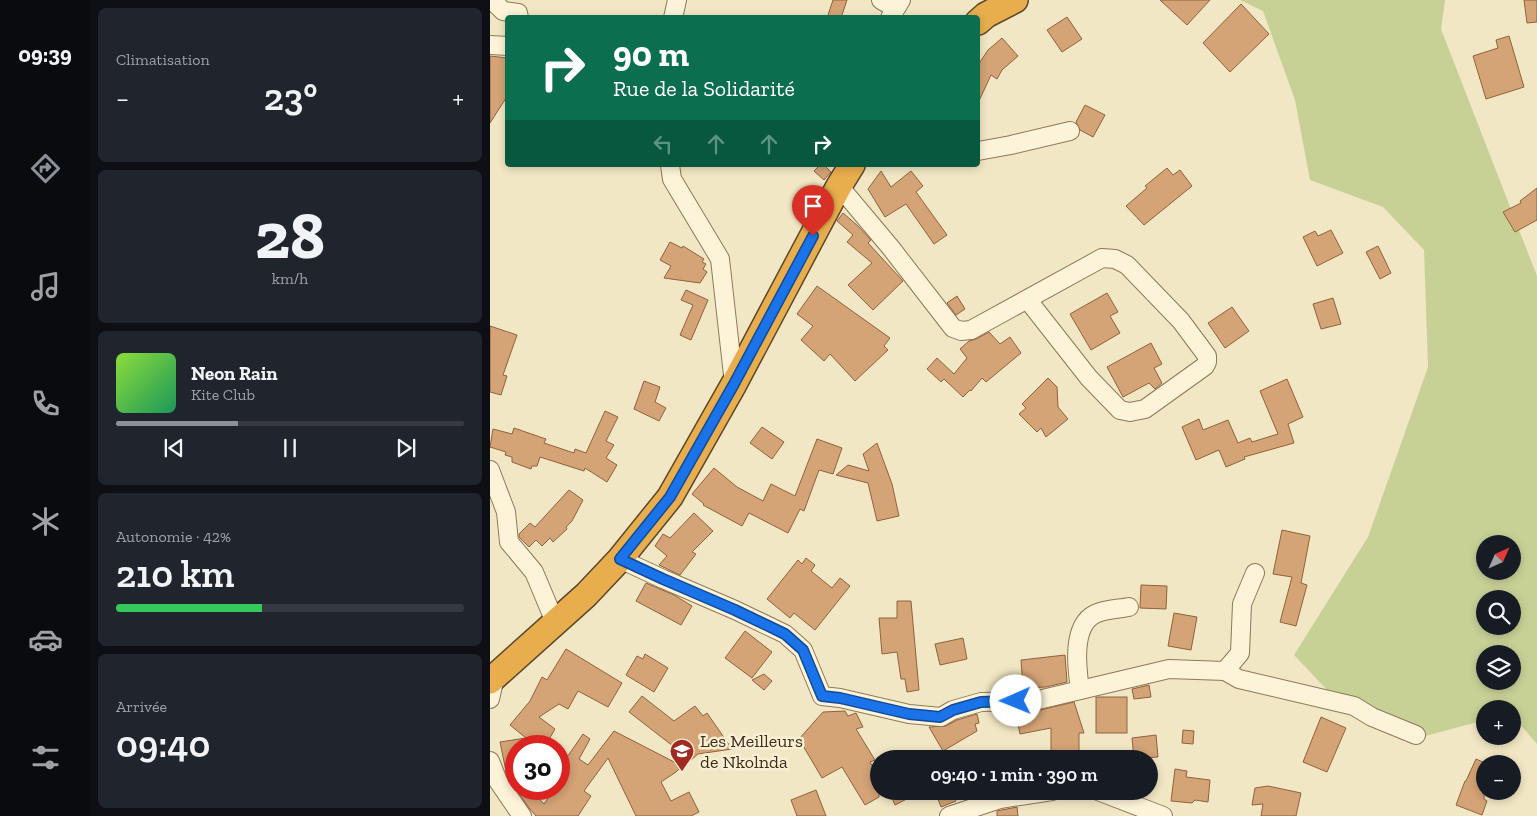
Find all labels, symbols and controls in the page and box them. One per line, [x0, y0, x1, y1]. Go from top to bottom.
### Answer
text: 90 m [613, 33, 689, 75]
icon: right [530, 35, 595, 100]
text: 09:39 [18, 41, 72, 68]
text: Climatisation [116, 50, 210, 69]
text: 23° [264, 74, 318, 120]
text: Rue de la Solidarité [613, 75, 795, 102]
text: − [116, 82, 129, 115]
text: + [452, 82, 464, 115]
icon: left [649, 130, 677, 158]
icon: ahead [702, 130, 730, 158]
icon: ahead [755, 130, 783, 158]
icon: right [808, 130, 836, 158]
icon: directions [28, 151, 63, 186]
pin [792, 185, 834, 236]
icon: arrive [799, 192, 827, 220]
text: 28 [255, 197, 325, 275]
icon: music [28, 269, 63, 304]
text: km/h [272, 269, 308, 288]
text: Neon Rain [191, 362, 278, 385]
text: Kite Club [191, 385, 255, 404]
icon: phone [28, 386, 63, 421]
icon: previous [160, 434, 188, 462]
icon: pause [276, 434, 304, 462]
icon: next [392, 434, 420, 462]
icon: climate [28, 504, 63, 539]
text: Autonomie · 42% [116, 527, 231, 546]
north arrow [1476, 535, 1521, 580]
map controls [1476, 535, 1521, 800]
text: 210 km [116, 551, 234, 597]
button: search [1476, 590, 1521, 635]
icon: car [28, 622, 63, 657]
button: layers [1476, 645, 1521, 690]
position arrow [989, 674, 1041, 726]
text: Arrivée [116, 697, 167, 716]
button: + [1476, 700, 1521, 745]
text: 09:40 [116, 721, 210, 767]
place label: Les Meilleurs de Nkolnda [700, 730, 803, 773]
speed limit sign: 30 [505, 735, 570, 800]
school or university icon: Les Meilleurs de Nkolnda [669, 738, 695, 772]
icon: filters [28, 740, 63, 775]
button: − [1476, 755, 1521, 800]
text: 09:40 · 1 min · 390 m [930, 763, 1098, 786]

